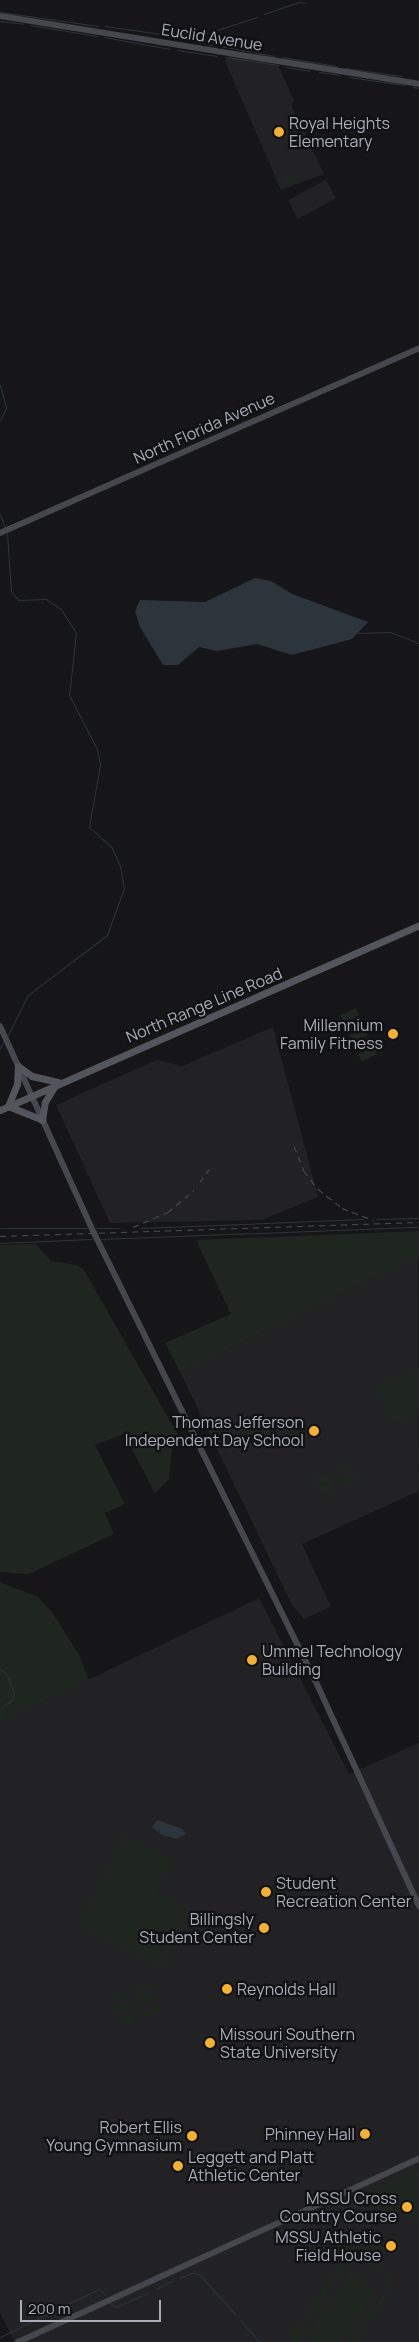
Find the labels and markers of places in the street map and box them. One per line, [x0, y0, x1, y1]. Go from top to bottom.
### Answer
place label: Royal Heights Elementary [289, 113, 390, 151]
marker: Royal Heights Elementary [273, 126, 285, 138]
place label: Millennium Family Fitness [280, 1015, 383, 1053]
marker: Millennium Family Fitness [387, 1028, 399, 1040]
place label: Thomas Jefferson Independent Day School [125, 1412, 304, 1450]
marker: Thomas Jefferson Independent Day School [308, 1425, 320, 1437]
place label: Ummel Technology Building [262, 1641, 403, 1679]
marker: Ummel Technology Building [246, 1654, 258, 1666]
place label: Student Recreation Center [276, 1873, 412, 1911]
marker: Student Recreation Center [260, 1886, 272, 1898]
place label: Billingsly Student Center [139, 1909, 254, 1947]
marker: Billingsly Student Center [258, 1922, 270, 1934]
place label: Reynolds Hall [237, 1979, 336, 1999]
marker: Reynolds Hall [221, 1983, 233, 1995]
place label: Missouri Southern State University [220, 2024, 355, 2062]
marker: Missouri Southern State University [204, 2037, 216, 2049]
place label: Robert Ellis Young Gymnasium [46, 2117, 182, 2155]
place label: Phinney Hall [265, 2124, 355, 2144]
marker: Phinney Hall [359, 2128, 371, 2140]
marker: Robert Ellis Young Gymnasium [186, 2130, 198, 2142]
place label: Leggett and Platt Athletic Center [188, 2147, 314, 2185]
marker: Leggett and Platt Athletic Center [172, 2160, 184, 2172]
place label: MSSU Cross Country Course [280, 2188, 397, 2226]
marker: MSSU Cross Country Course [401, 2201, 413, 2213]
place label: MSSU Athletic Field House [275, 2227, 381, 2265]
marker: MSSU Athletic Field House [385, 2240, 397, 2252]

